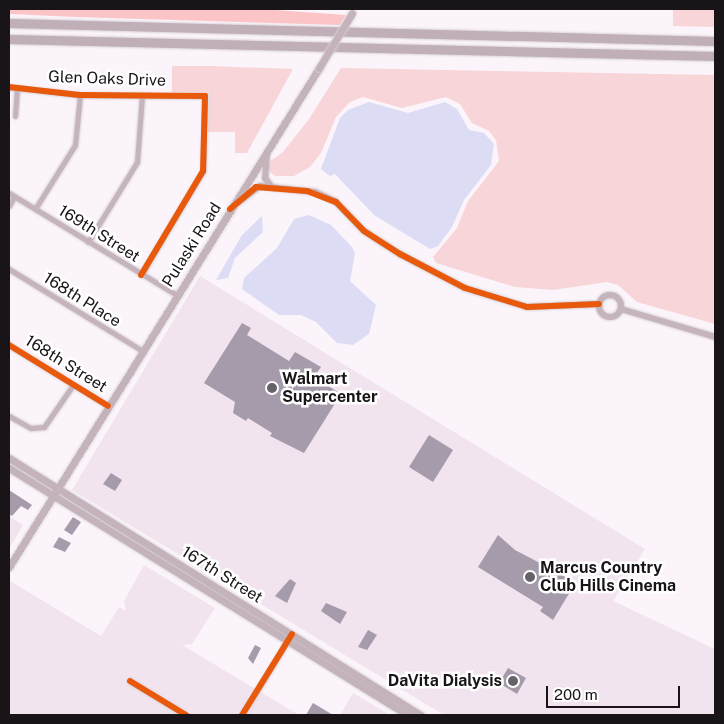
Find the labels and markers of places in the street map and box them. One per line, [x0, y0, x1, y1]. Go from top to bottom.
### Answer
place label: Walmart Supercenter [282, 369, 378, 407]
marker: Walmart Supercenter [266, 382, 278, 394]
place label: Marcus Country Club Hills Cinema [540, 558, 676, 596]
marker: Marcus Country Club Hills Cinema [524, 571, 536, 583]
place label: DaVita Dialysis [388, 671, 502, 691]
marker: DaVita Dialysis [506, 674, 520, 688]

